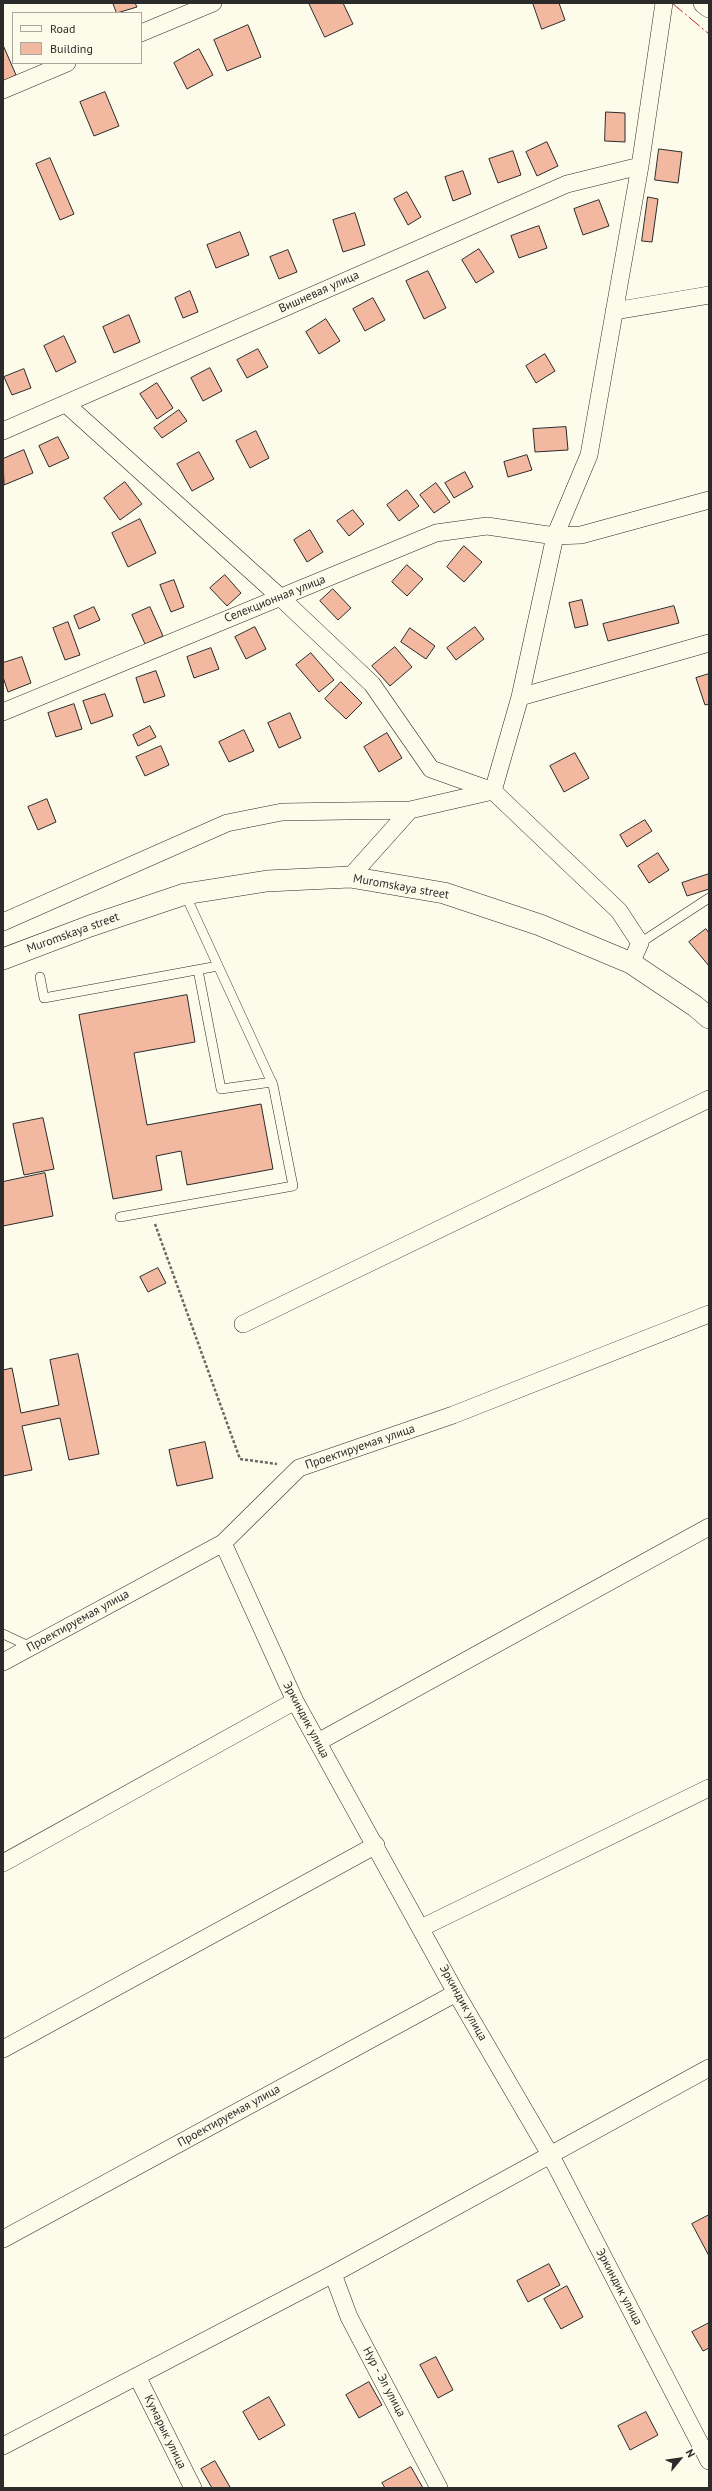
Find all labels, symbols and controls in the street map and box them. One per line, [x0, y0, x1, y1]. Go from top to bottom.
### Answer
legend [12, 12, 142, 64]
text: Road [50, 21, 75, 36]
text: Building [50, 41, 93, 56]
street label: Вишневая улица [277, 268, 361, 316]
street label: Селекционная улица [222, 572, 328, 626]
street label: Muromskaya street [352, 871, 450, 903]
street label: Muromskaya street [25, 910, 121, 956]
street label: Проектируемая улица [303, 1421, 417, 1473]
street label: Проектируемая улица [24, 1587, 132, 1655]
street label: Эркиндик улица [280, 1679, 332, 1761]
street label: Эркиндик улица [436, 1962, 490, 2044]
street label: Проектируемая улица [175, 2082, 283, 2150]
street label: Эркиндик улица [593, 2246, 645, 2328]
street label: Нур - Эл улица [360, 2345, 408, 2419]
street label: Кумарык улица [141, 2393, 189, 2471]
north arrow [660, 2439, 700, 2479]
text: N [683, 2447, 698, 2460]

